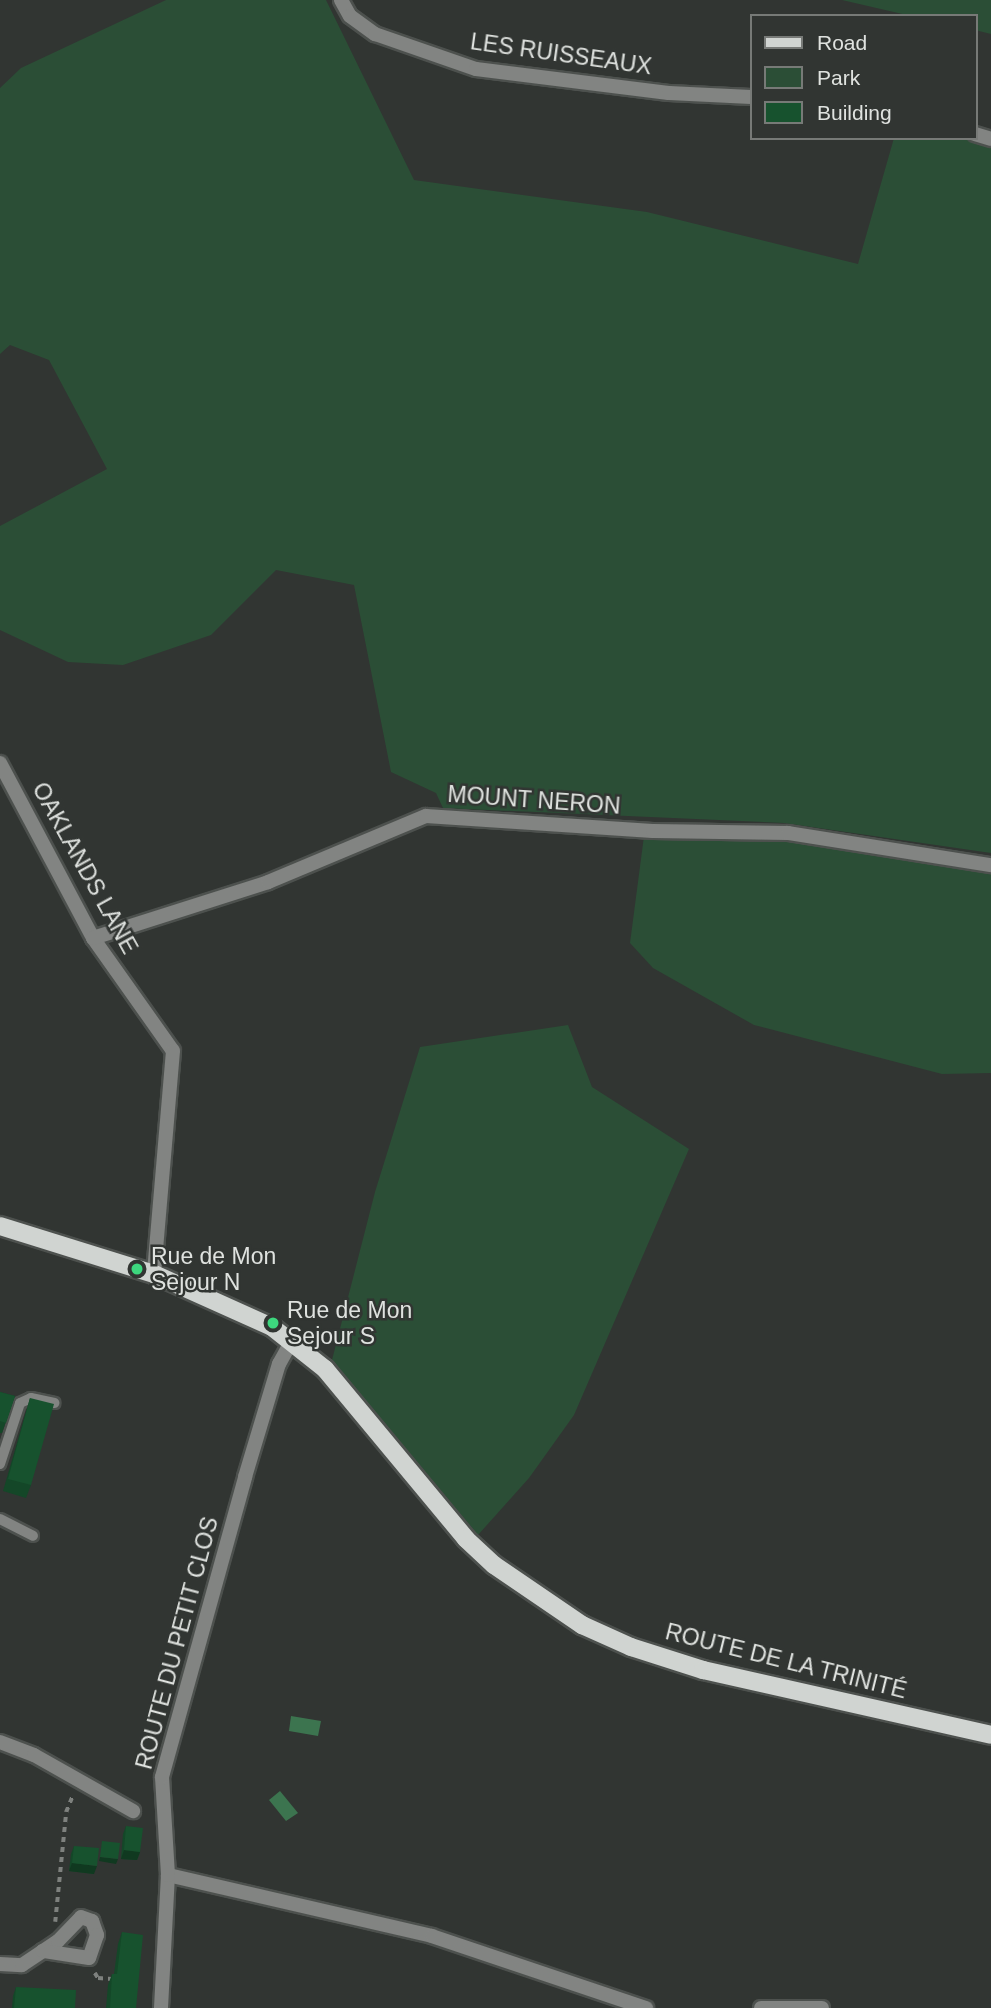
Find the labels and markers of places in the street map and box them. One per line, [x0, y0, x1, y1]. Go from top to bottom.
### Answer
place label: Rue de Mon Sejour N [151, 1242, 276, 1296]
marker: Rue de Mon Sejour N [129, 1261, 145, 1277]
place label: Rue de Mon Sejour S [287, 1296, 412, 1350]
marker: Rue de Mon Sejour S [265, 1315, 281, 1331]

